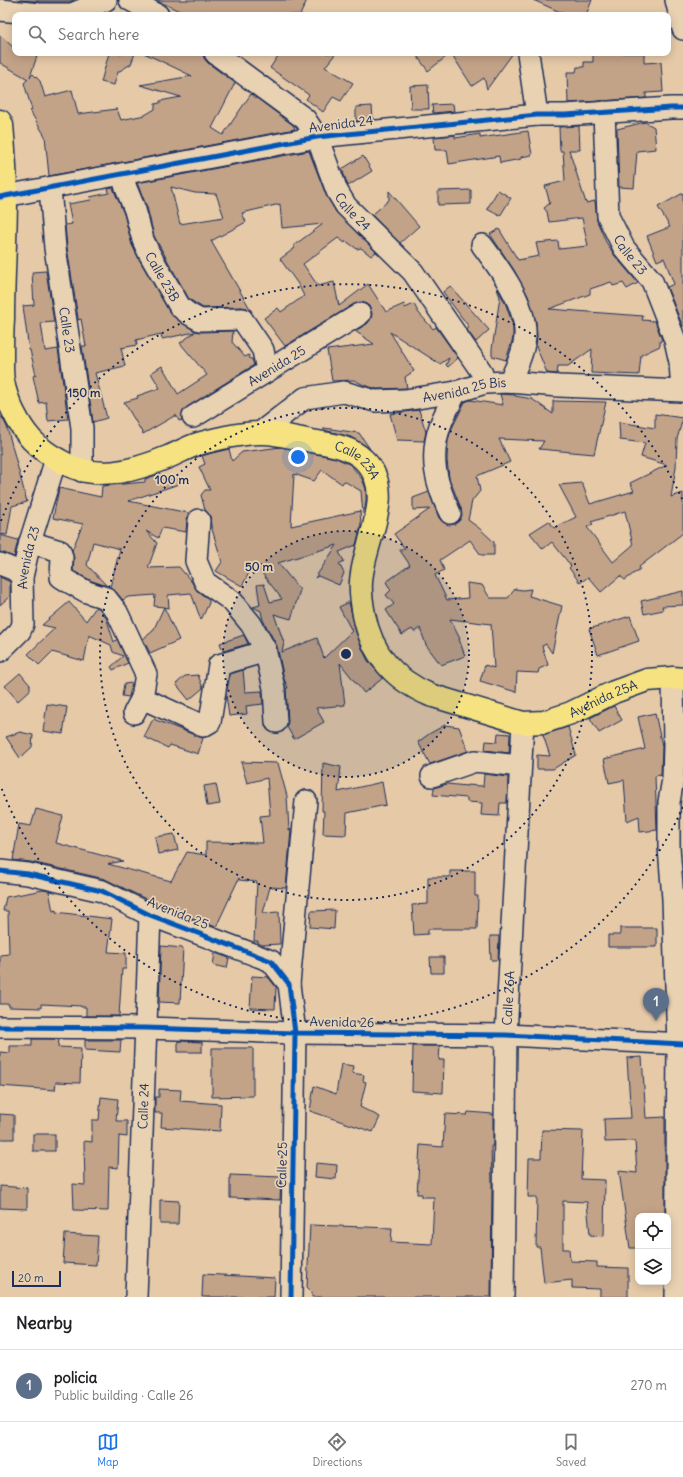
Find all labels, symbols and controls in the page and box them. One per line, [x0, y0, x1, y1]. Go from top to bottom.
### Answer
search box [12, 12, 671, 56]
icon: search [26, 23, 48, 45]
text: Search here [58, 25, 139, 44]
street label: Avenida 24 [308, 112, 374, 136]
street label: Calle 24 [331, 189, 375, 234]
street label: Calle 23 [610, 232, 651, 278]
street label: Calle 23B [142, 249, 184, 305]
street label: Calle 23 [55, 306, 79, 354]
street label: Avenida 25 [244, 341, 308, 390]
street label: Avenida 25 Bis [421, 374, 507, 406]
text: 150 m [68, 385, 101, 400]
street label: Calle 23A [333, 437, 384, 482]
your location [288, 447, 308, 467]
text: 100 m [155, 472, 189, 487]
street label: Avenida 23 [13, 524, 43, 589]
text: 50 m [245, 559, 274, 574]
centre of rings [339, 647, 353, 661]
street label: Avenida 25A [566, 676, 640, 721]
street label: Avenida 25 [145, 893, 211, 933]
street label: Calle 26A [498, 970, 518, 1026]
pin: 1 [643, 988, 669, 1021]
street label: Avenida 26 [309, 1013, 375, 1031]
street label: Calle 24 [134, 1083, 152, 1130]
street label: Calle 25 [273, 1142, 291, 1188]
map controls [635, 1213, 671, 1285]
button: locate [635, 1213, 671, 1249]
button: layers [635, 1249, 671, 1285]
scale bar [12, 1269, 61, 1288]
text: 20 m [18, 1271, 44, 1285]
text: Nearby [16, 1312, 72, 1334]
text: policia [54, 1368, 97, 1387]
text: 1 [26, 1377, 32, 1394]
text: 270 m [630, 1377, 667, 1394]
text: Public building · Calle 26 [54, 1387, 194, 1404]
tab: Map [97, 1431, 119, 1469]
tab: Directions [313, 1431, 362, 1469]
tab: Saved [556, 1431, 586, 1469]

